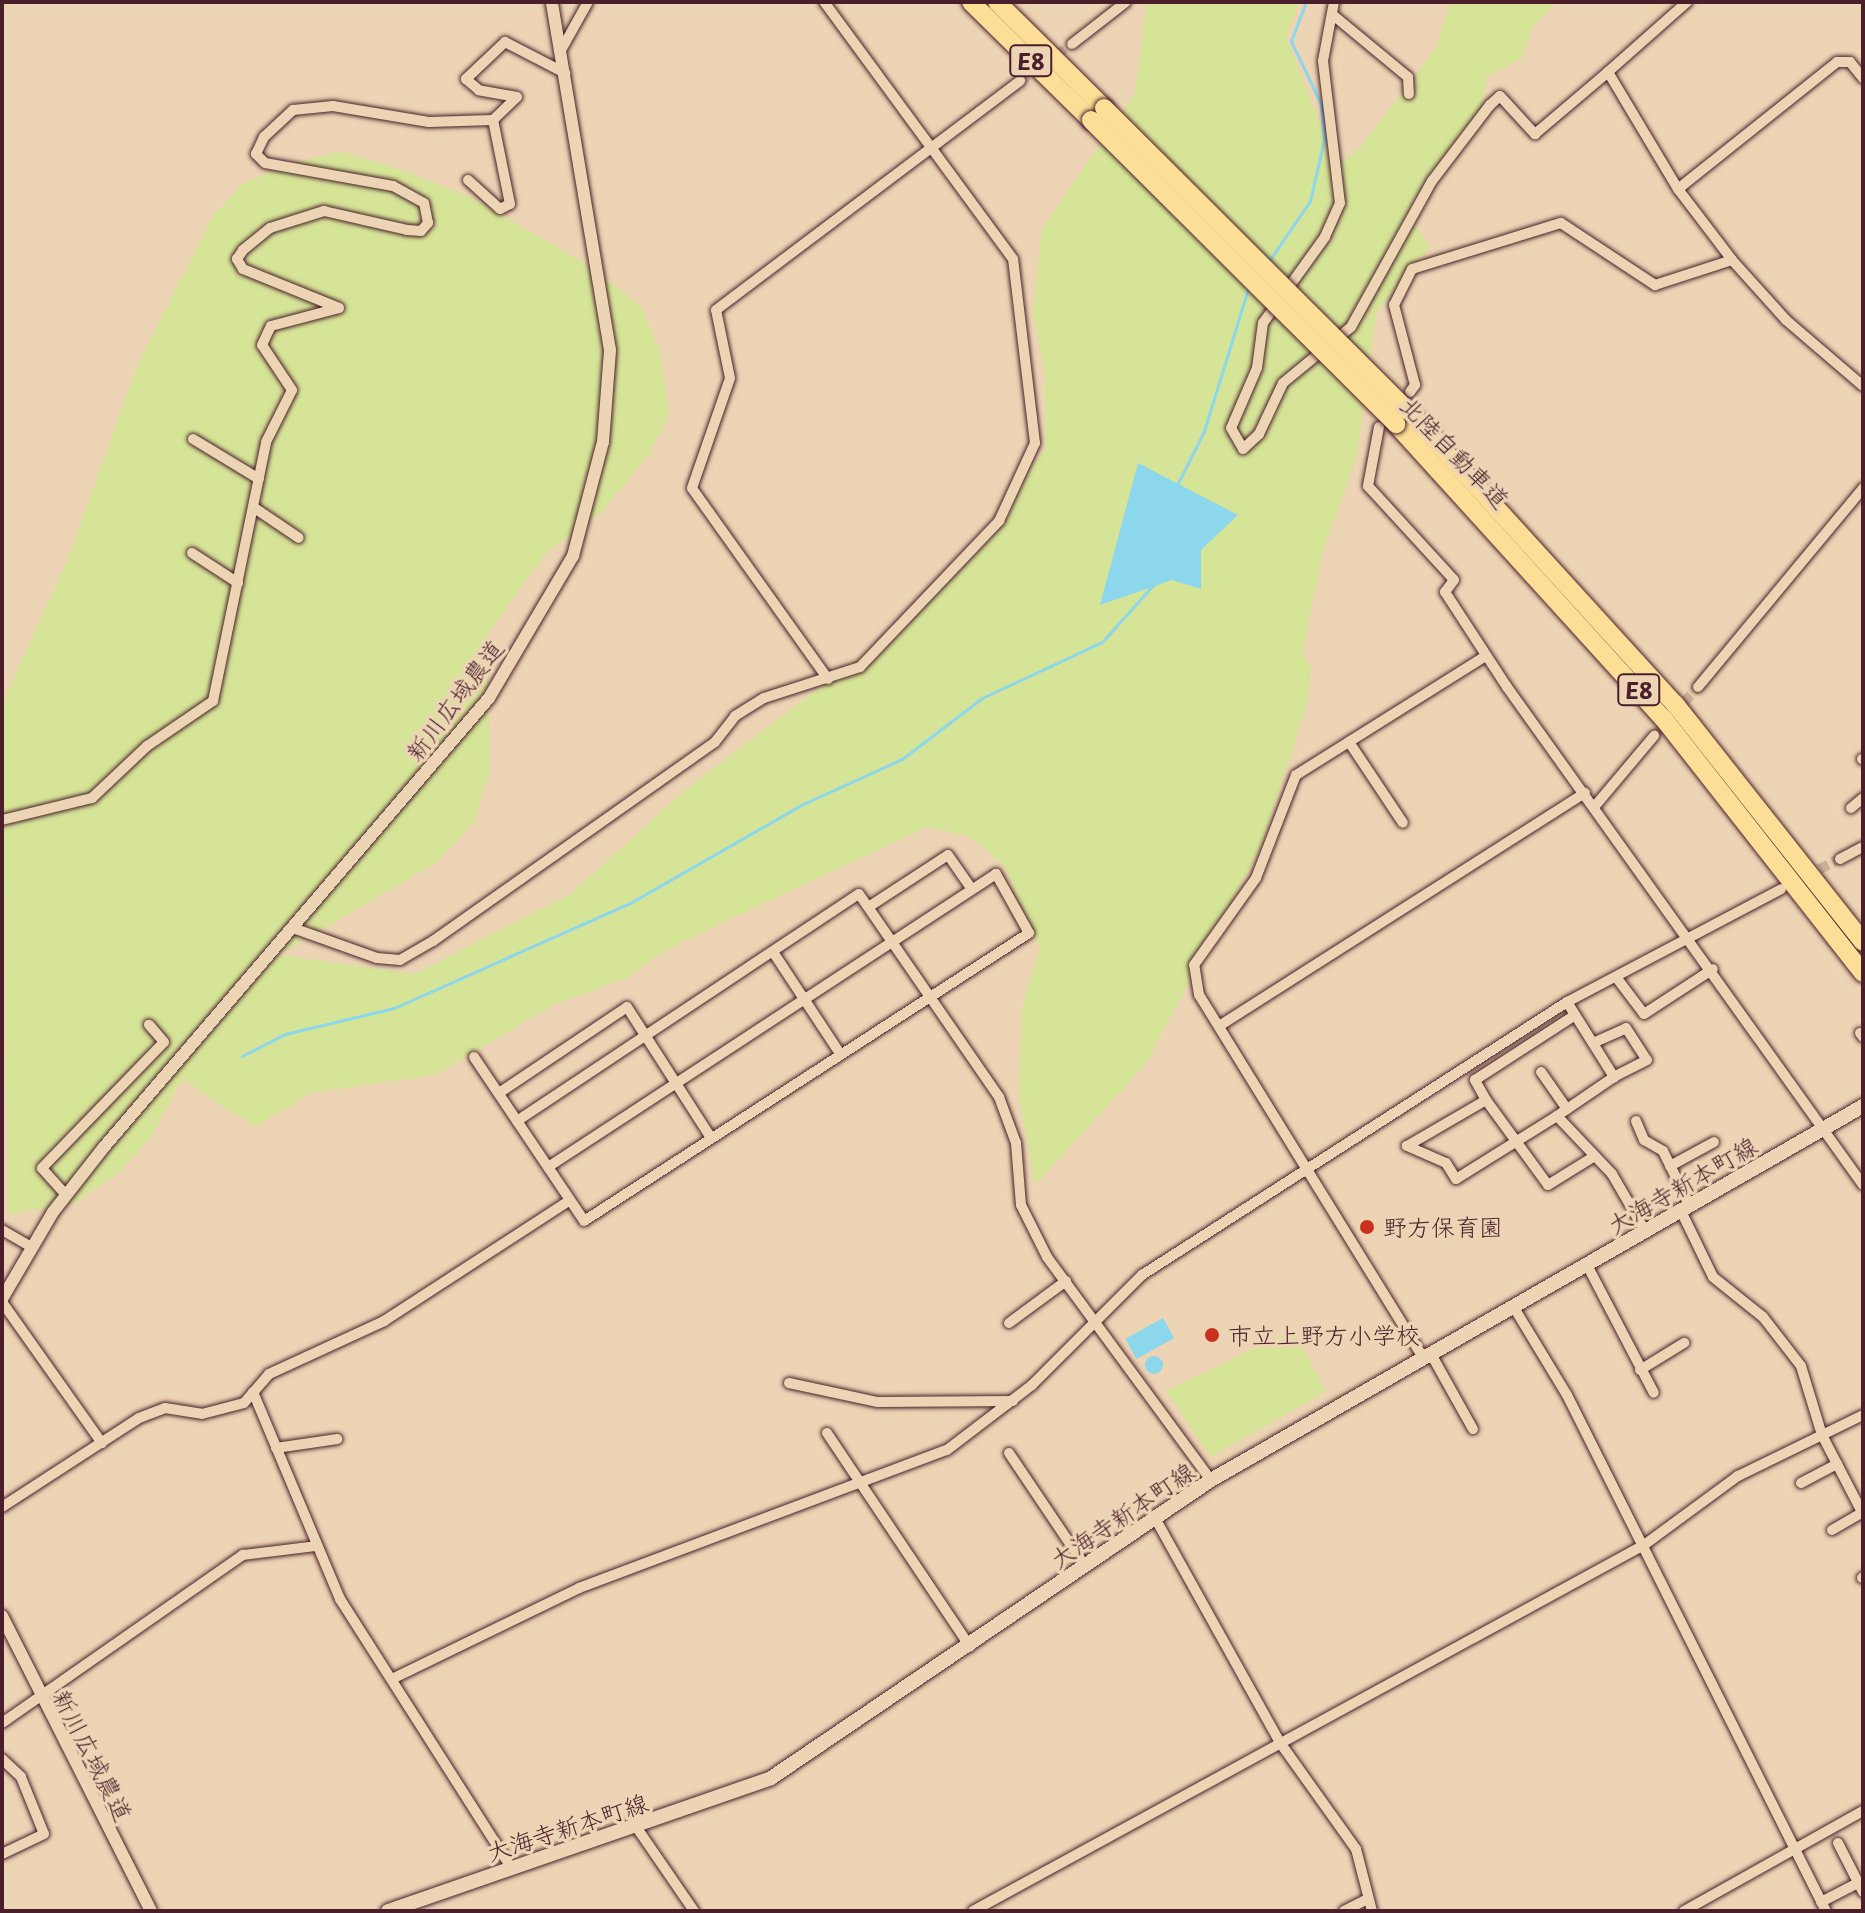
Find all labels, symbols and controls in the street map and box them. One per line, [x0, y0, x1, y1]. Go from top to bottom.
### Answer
road number: E8 [1009, 43, 1053, 79]
street label: 北陸自動車道 [1395, 390, 1515, 514]
street label: 新川広域農道 [399, 634, 509, 766]
road number: E8 [1617, 672, 1661, 708]
street label: 大海寺新本町線 [1602, 1131, 1762, 1239]
place label: 野方保育園 [1383, 1213, 1503, 1241]
marker: 野方保育園 [1358, 1218, 1376, 1236]
place label: 市立上野方小学校 [1228, 1321, 1420, 1349]
marker: 市立上野方小学校 [1203, 1326, 1221, 1344]
street label: 大海寺新本町線 [1044, 1456, 1200, 1574]
street label: 新川広域農道 [47, 1684, 139, 1826]
street label: 大海寺新本町線 [483, 1787, 651, 1867]

